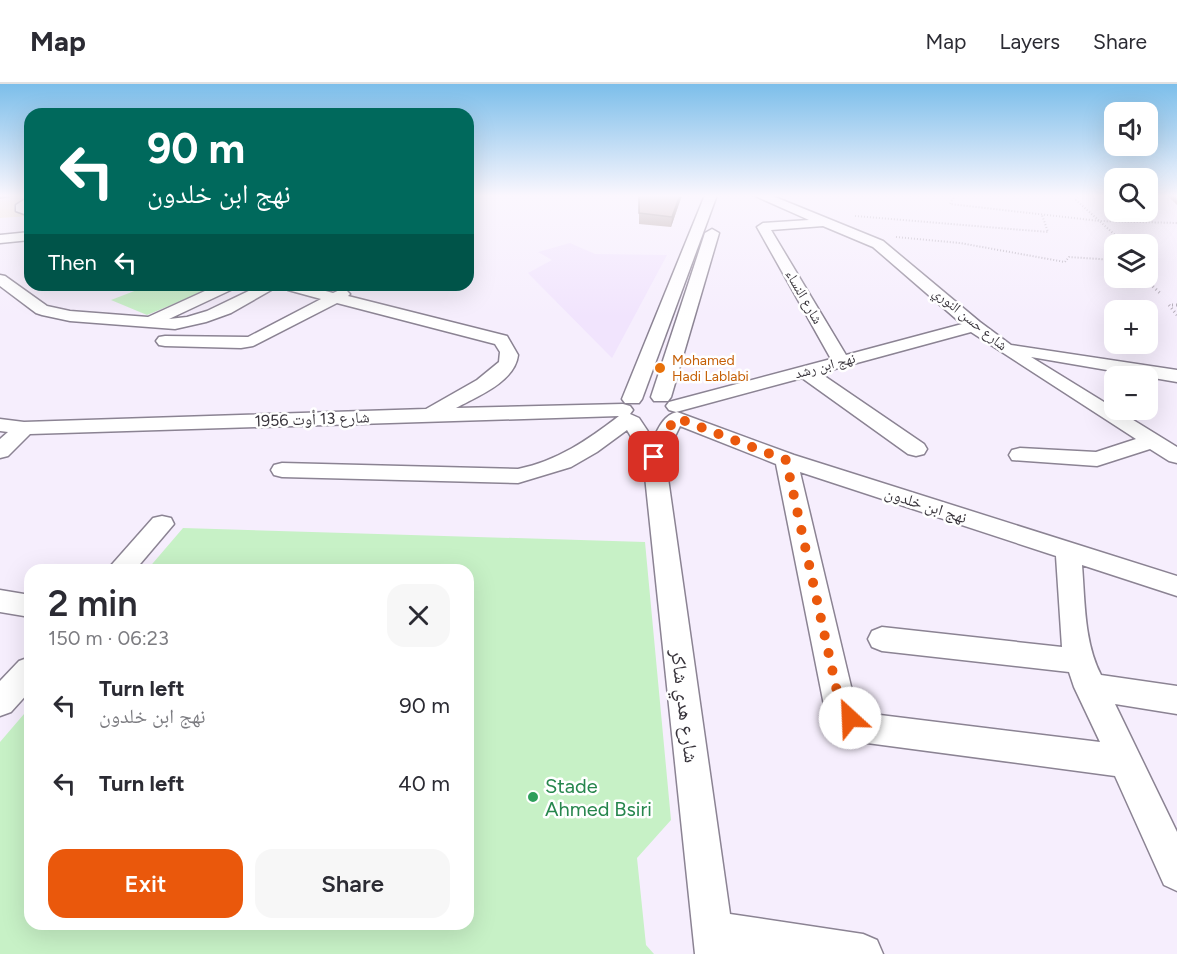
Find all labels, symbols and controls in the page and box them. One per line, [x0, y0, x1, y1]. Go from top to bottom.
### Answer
text: Map [30, 24, 86, 58]
text: Map [926, 29, 966, 54]
text: Layers [999, 29, 1060, 54]
text: Share [1093, 29, 1147, 54]
map controls [1104, 102, 1158, 420]
button: sound [1104, 102, 1158, 156]
text: 90 m [147, 123, 245, 174]
icon: left [48, 132, 126, 210]
button: search [1104, 168, 1158, 222]
text: نهج ابن خلدون [147, 177, 291, 210]
button: layers [1104, 234, 1158, 288]
icon: left [109, 246, 142, 279]
text: Then [48, 249, 97, 276]
street label: شارع النساء [781, 267, 826, 327]
street label: شارع حسن النوري [928, 284, 1011, 356]
button: + [1104, 300, 1158, 354]
street label: نهج ابن رشد [793, 350, 858, 383]
place label: Mohamed Hadi Lablabi [672, 352, 749, 385]
marker: Mohamed Hadi Lablabi [653, 361, 667, 375]
button: − [1104, 366, 1158, 420]
street label: شارع 13 أوت 1956 [254, 407, 370, 432]
pin [628, 431, 679, 482]
icon: arrive [637, 440, 670, 473]
street label: نهج ابن خلدون [882, 483, 969, 528]
text: 2 min [48, 582, 138, 625]
button: close [387, 584, 450, 647]
text: 150 m · 06:23 [48, 626, 169, 650]
street label: شارع هدي شاكر [662, 647, 704, 765]
text: Turn left [99, 675, 185, 702]
position arrow [818, 686, 882, 750]
icon: left [48, 689, 81, 722]
text: 90 m [399, 692, 450, 719]
text: نهج ابن خلدون [99, 704, 205, 728]
icon: left [48, 767, 81, 800]
text: Turn left [99, 770, 185, 797]
text: 40 m [398, 770, 450, 797]
place label: Stade Ahmed Bsiri [545, 774, 652, 821]
marker: Stade Ahmed Bsiri [526, 790, 540, 804]
button: Exit [48, 849, 243, 918]
button: Share [255, 849, 450, 918]

